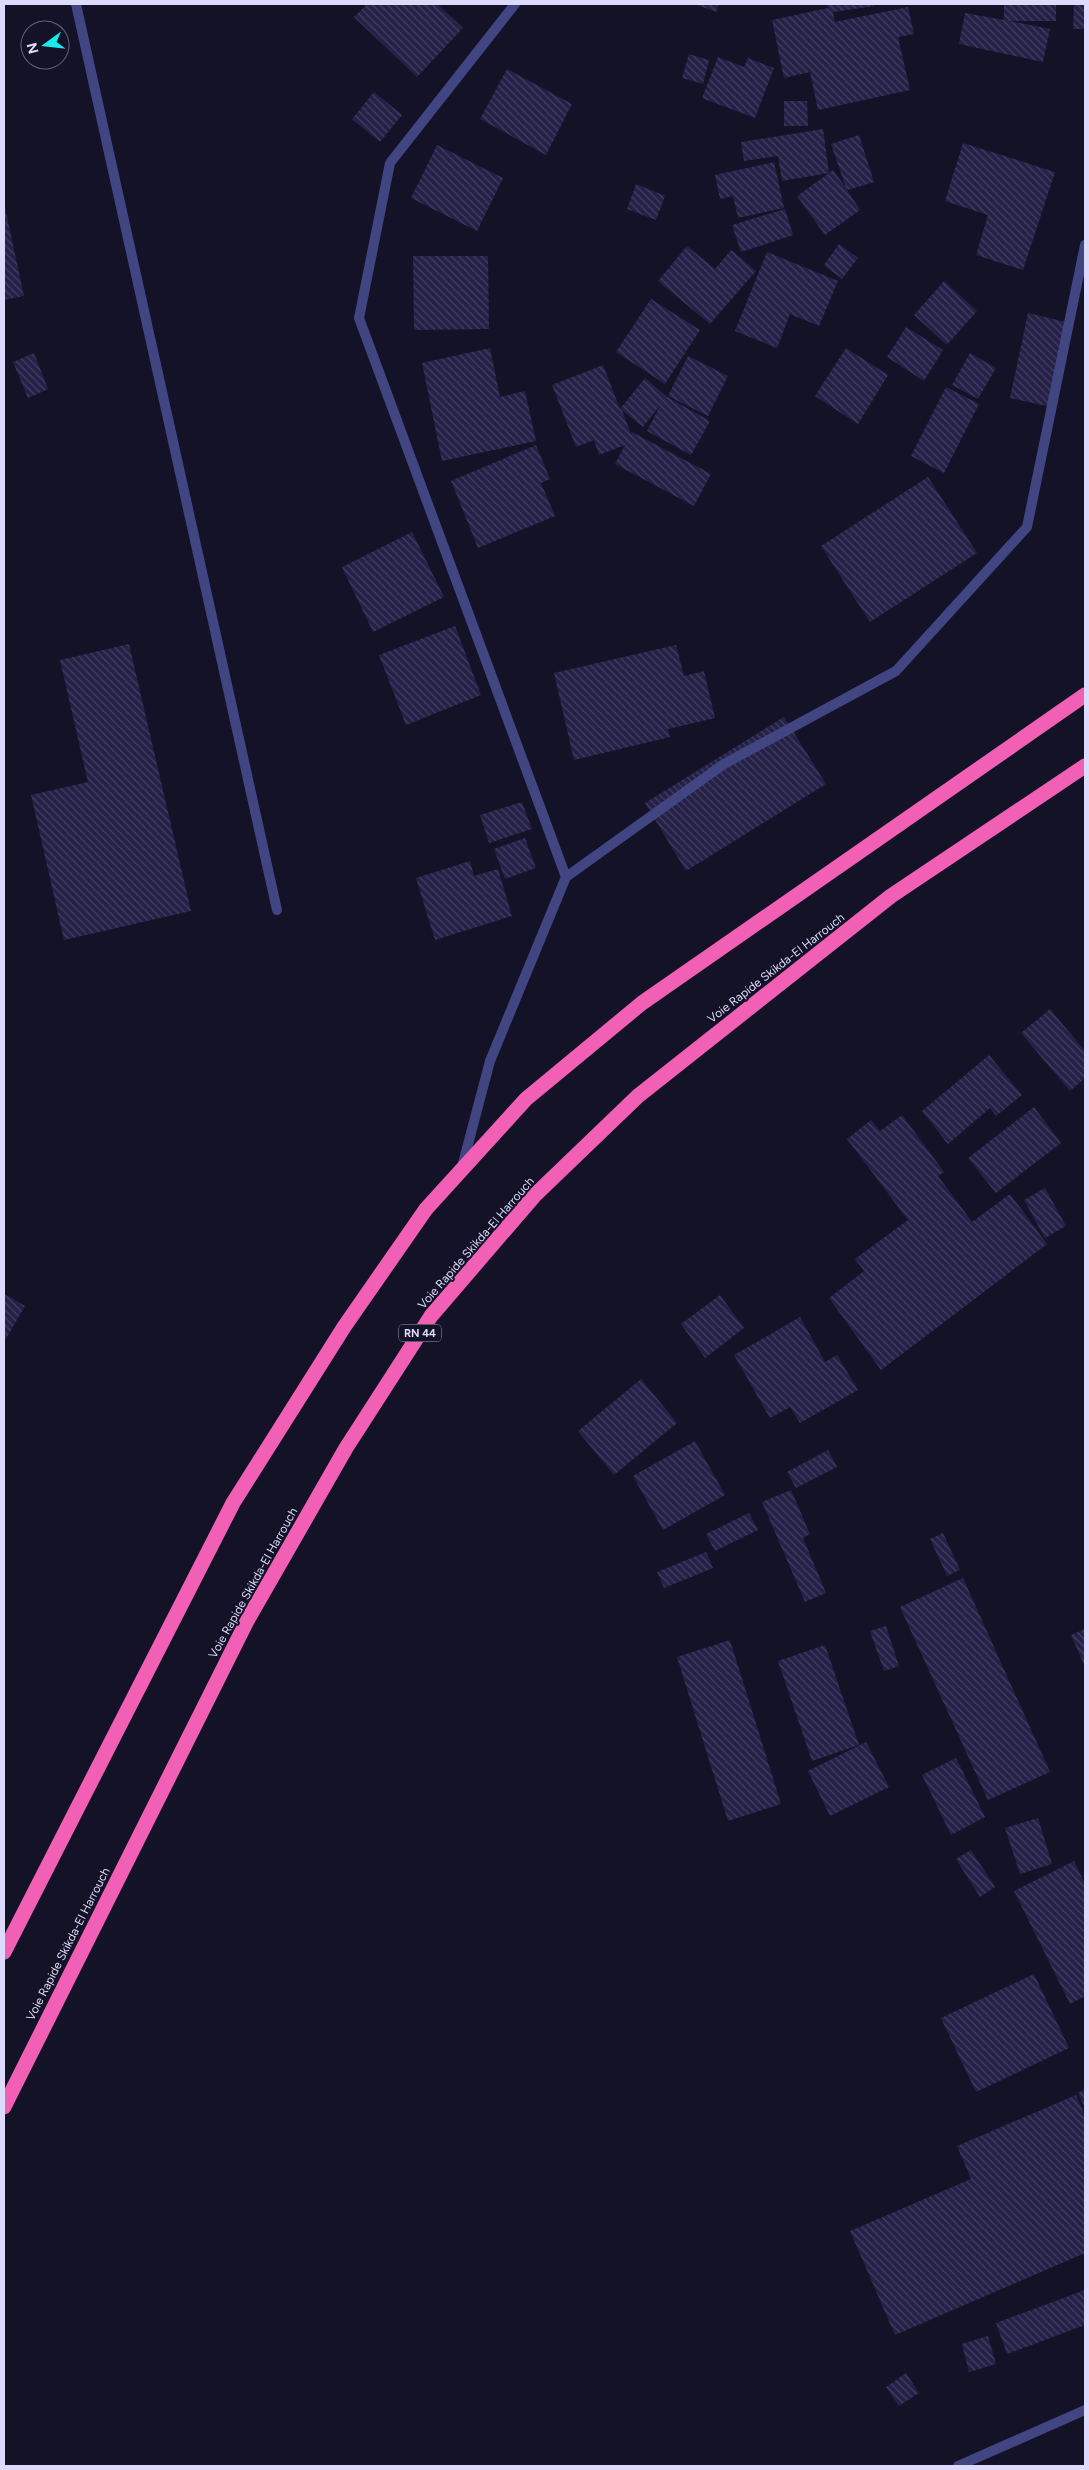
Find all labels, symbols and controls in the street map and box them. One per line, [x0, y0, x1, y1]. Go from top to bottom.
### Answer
north arrow [20, 20, 70, 70]
text: N [23, 41, 43, 56]
street label: Voie Rapide Skikda-El Harrouch [705, 910, 847, 1026]
street label: Voie Rapide Skikda-El Harrouch [415, 1174, 537, 1312]
road number: RN 44 [399, 1325, 441, 1342]
street label: Voie Rapide Skikda-El Harrouch [206, 1505, 300, 1661]
street label: Voie Rapide Skikda-El Harrouch [23, 1865, 113, 2023]

